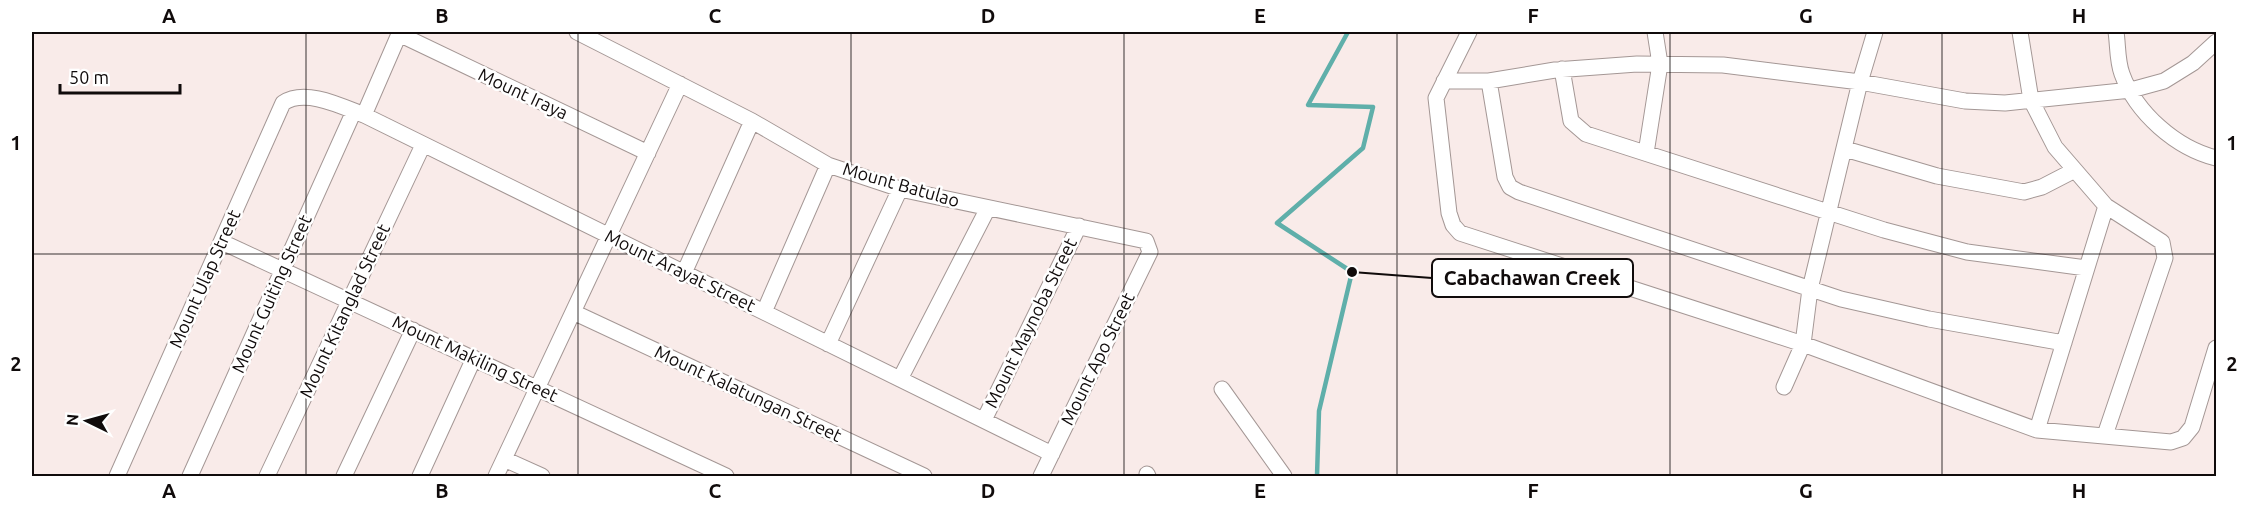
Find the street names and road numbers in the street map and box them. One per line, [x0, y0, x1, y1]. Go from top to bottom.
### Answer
street label: Mount Iraya [475, 64, 571, 123]
street label: Mount Batulao [841, 158, 962, 210]
street label: Mount Ulap Street [165, 206, 244, 351]
street label: Mount Guiting Street [227, 211, 315, 376]
street label: Mount Kitanglad Street [295, 220, 393, 401]
street label: Mount Arayat Street [602, 225, 759, 315]
street label: Mount Maynoba Street [980, 234, 1080, 411]
street label: Mount Apo Street [1056, 289, 1138, 428]
street label: Mount Makiling Street [389, 311, 561, 405]
street label: Mount Kalatungan Street [652, 341, 845, 445]

